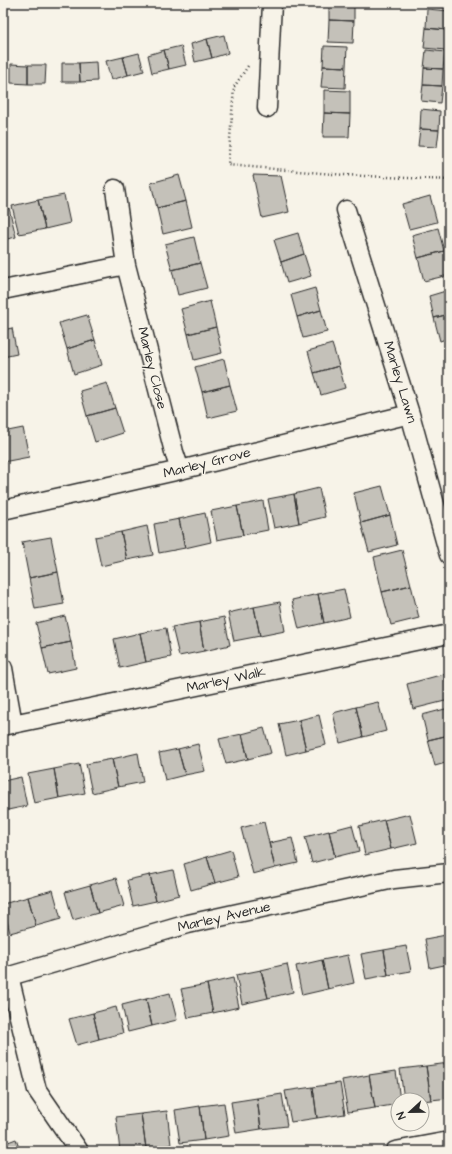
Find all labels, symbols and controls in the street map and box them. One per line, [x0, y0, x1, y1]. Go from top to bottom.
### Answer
street label: Marley Close [132, 325, 172, 412]
street label: Marley Lawn [378, 339, 422, 425]
street label: Marley Grove [161, 442, 253, 484]
street label: Marley Walk [185, 662, 268, 698]
street label: Marley Avenue [175, 896, 273, 937]
north arrow [390, 1092, 430, 1132]
text: N [393, 1109, 409, 1122]

